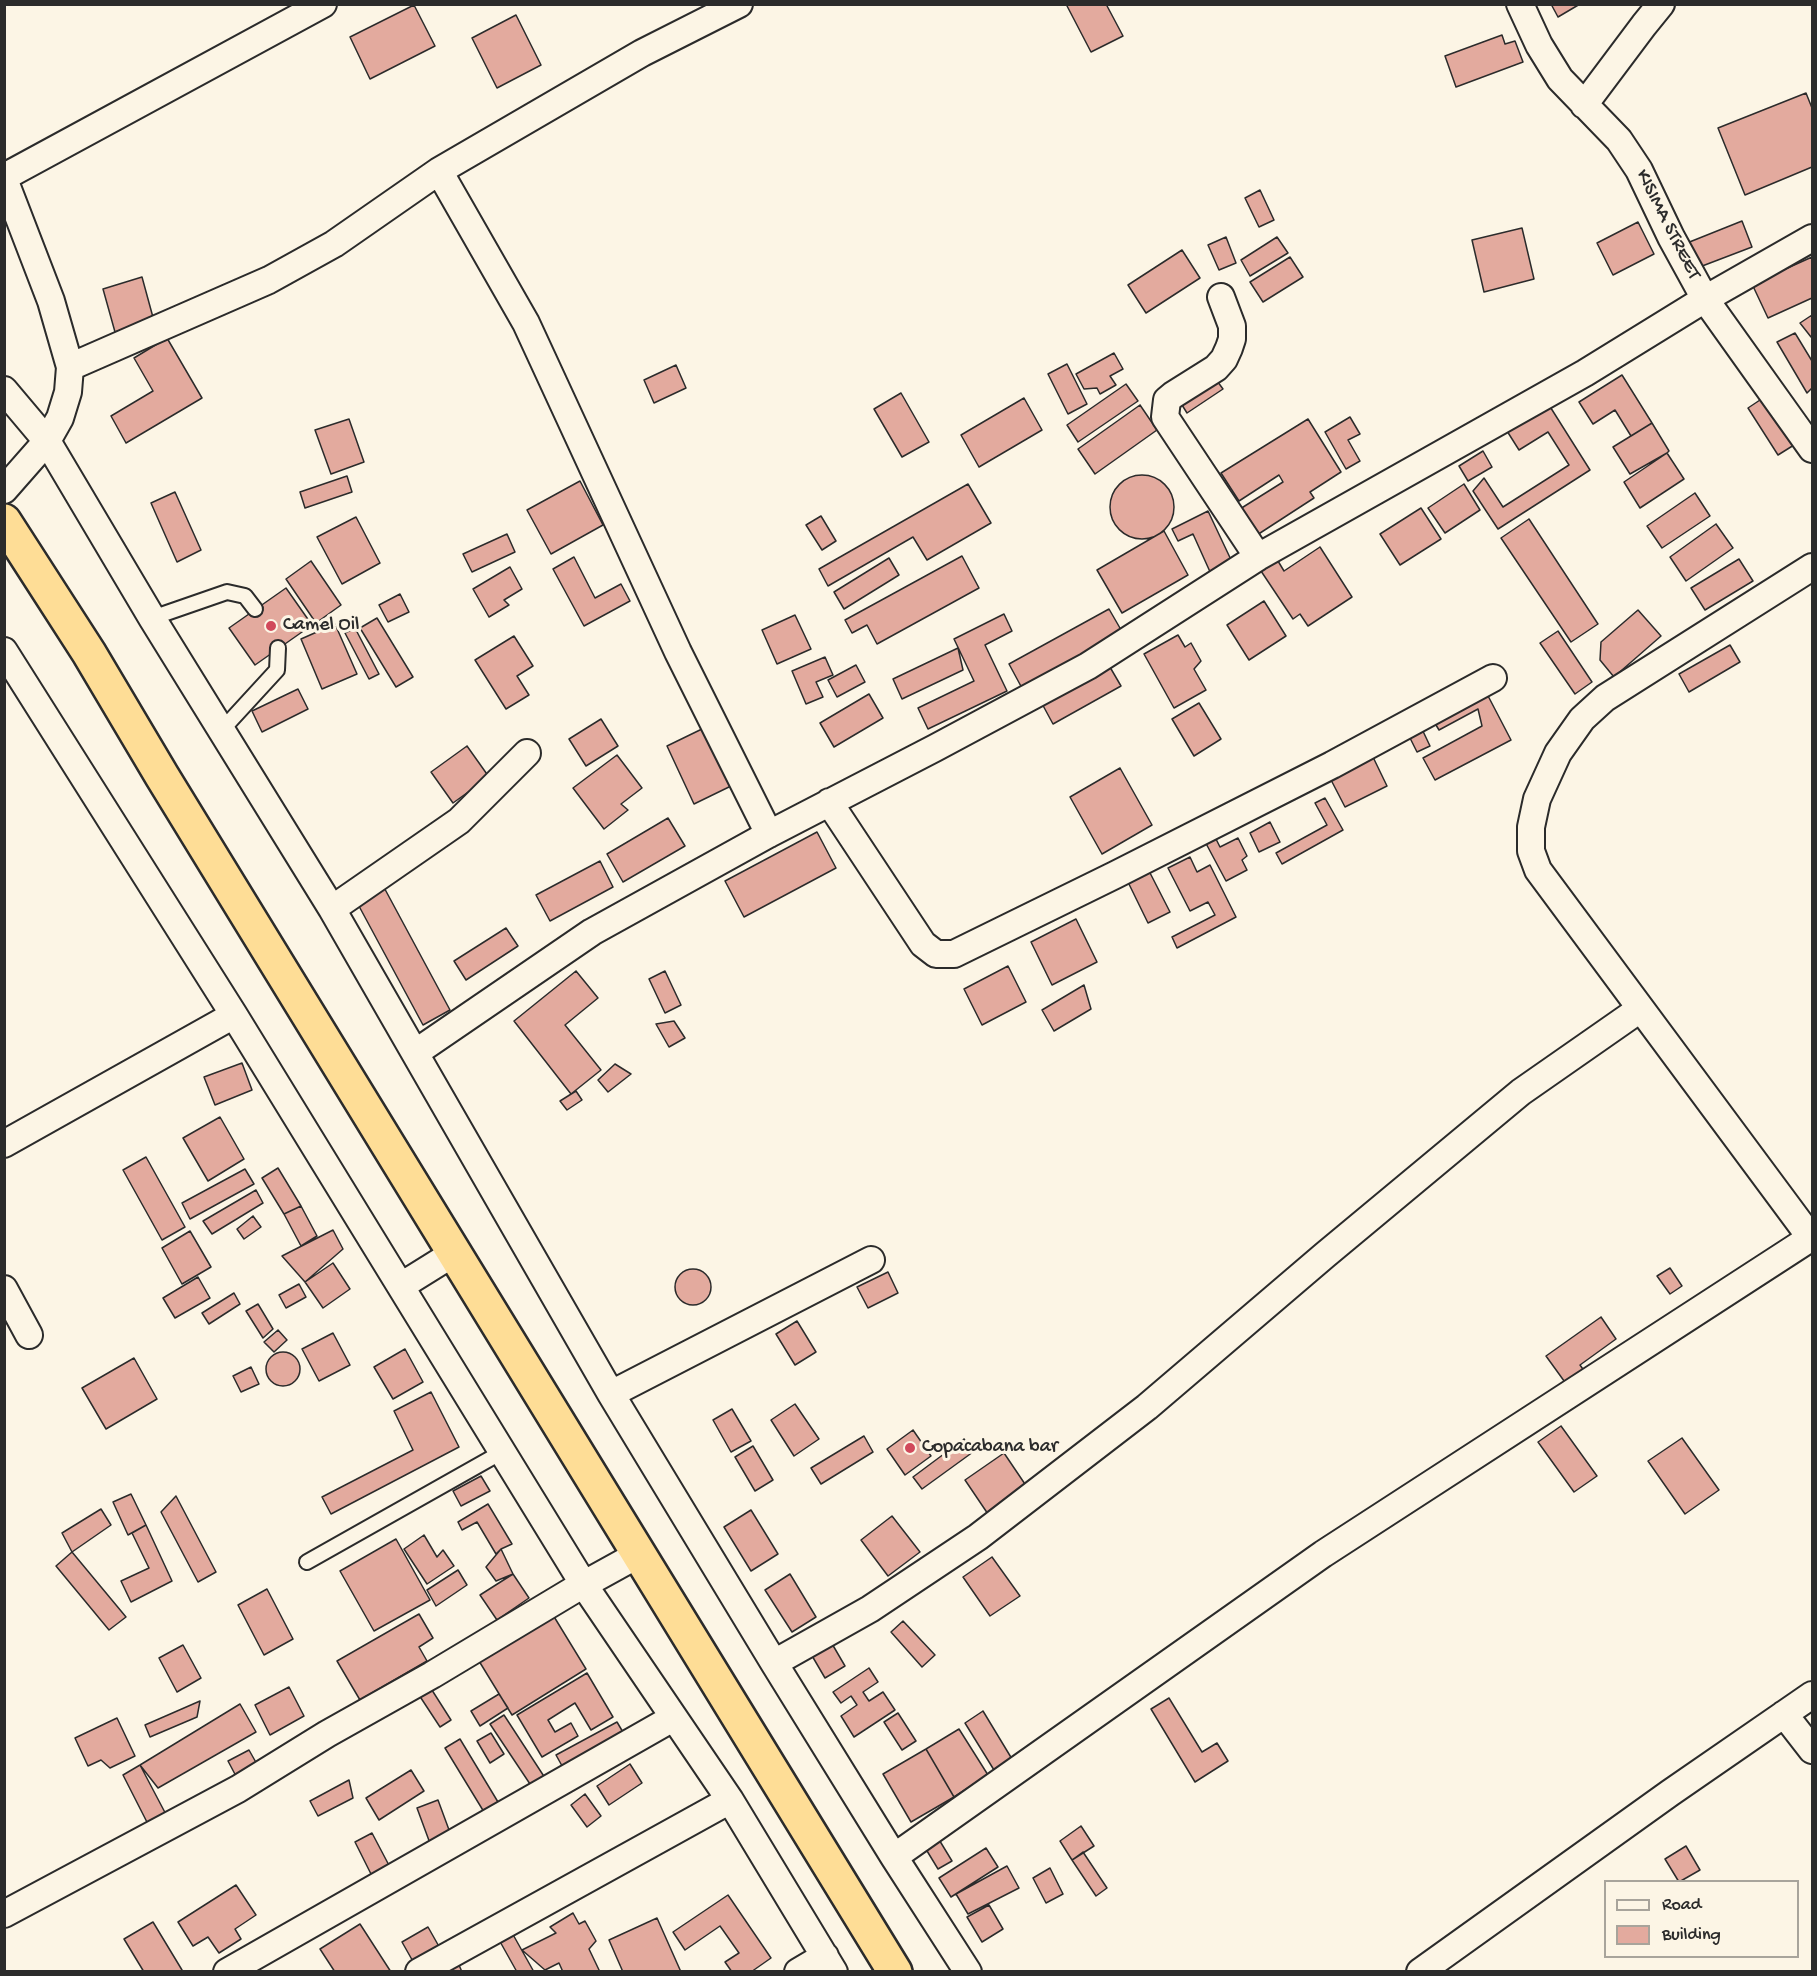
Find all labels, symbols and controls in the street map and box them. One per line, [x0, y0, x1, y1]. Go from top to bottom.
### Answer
street label: KISIMA STREET [1629, 166, 1705, 284]
place label: Camel Oil [283, 614, 359, 638]
marker: Camel Oil [264, 619, 278, 633]
place label: Copacabana bar [922, 1436, 1058, 1460]
marker: Copacabana bar [903, 1441, 917, 1455]
legend [1604, 1880, 1799, 1958]
text: Road [1662, 1895, 1701, 1916]
text: Building [1662, 1925, 1721, 1946]

